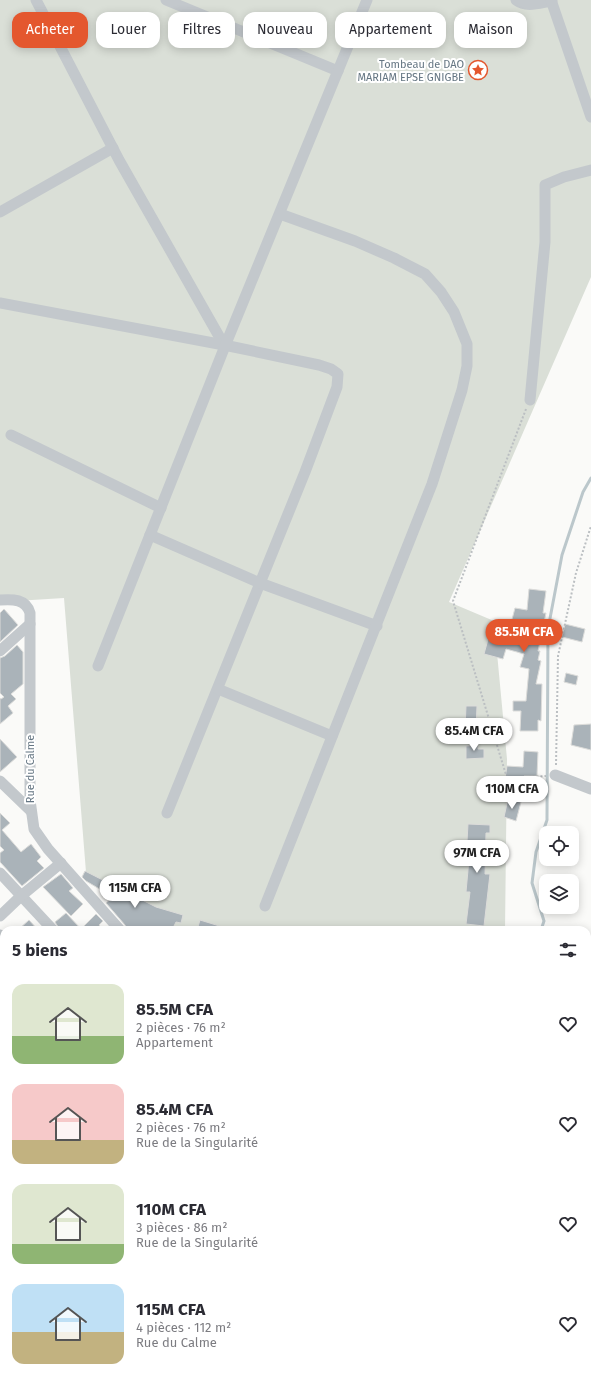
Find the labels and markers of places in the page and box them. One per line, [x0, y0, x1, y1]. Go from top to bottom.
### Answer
place label: Tombeau de DAO MARIAM EPSE GNIGBE [357, 58, 464, 84]
place icon: Tombeau de DAO MARIAM EPSE GNIGBE [467, 59, 489, 81]
pin: 85.5M CFA [478, 619, 570, 653]
pin: 85.4M CFA [428, 718, 520, 752]
pin: 110M CFA [471, 776, 553, 810]
pin: 97M CFA [440, 840, 514, 874]
pin: 115M CFA [94, 875, 176, 909]

